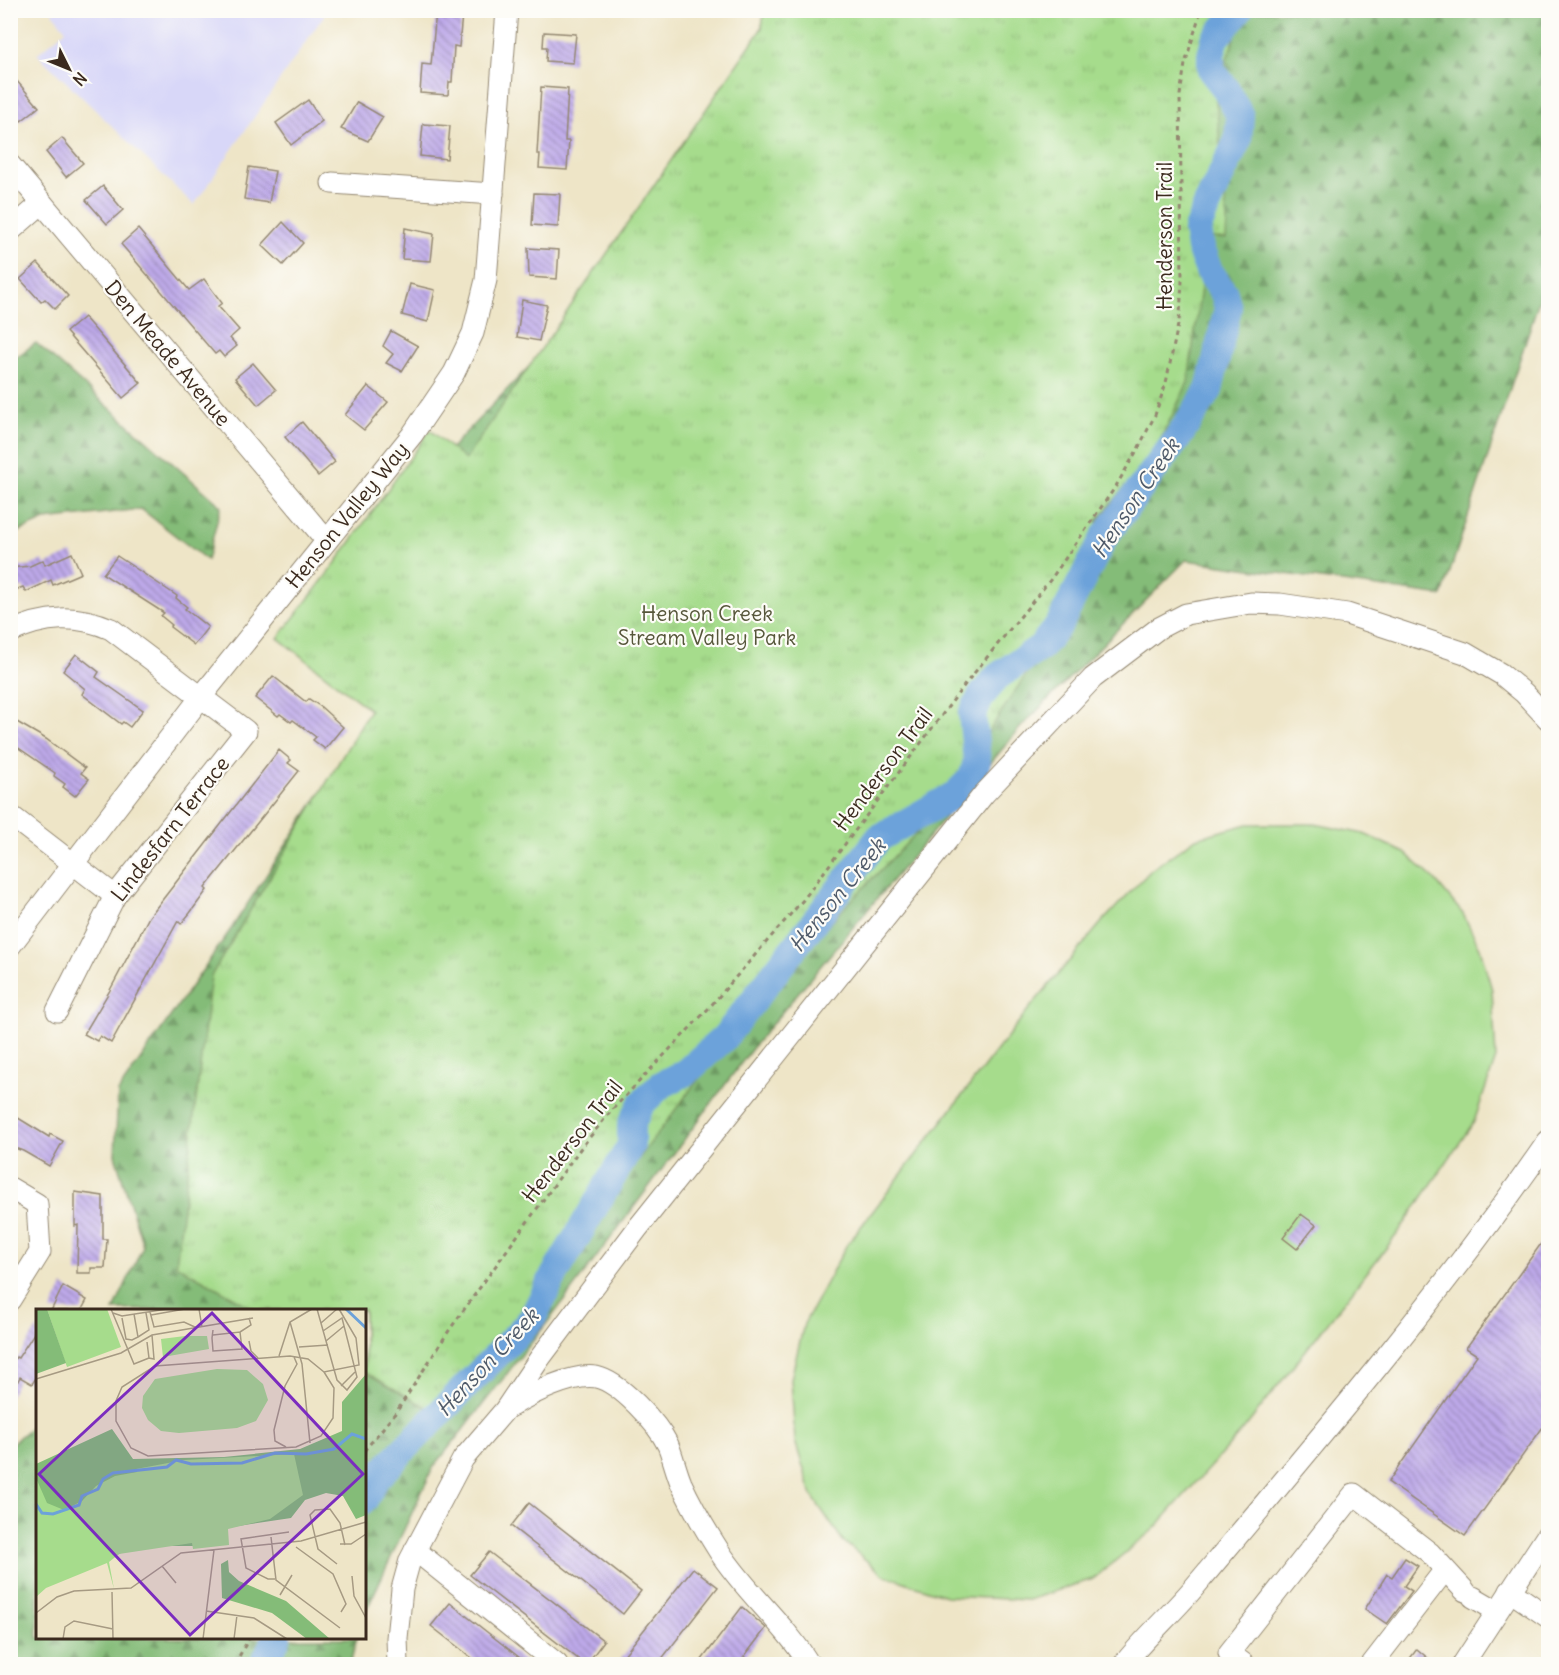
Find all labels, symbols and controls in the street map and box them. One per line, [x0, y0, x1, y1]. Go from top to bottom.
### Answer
north arrow [39, 39, 99, 99]
text: N [69, 68, 91, 90]
street label: Henderson Trail [1151, 162, 1178, 310]
street label: Den Meade Avenue [99, 274, 237, 432]
water label: Henson Creek [1085, 431, 1186, 563]
street label: Henson Valley Way [280, 436, 414, 594]
park label: Henson Creek Stream Valley Park [618, 600, 796, 651]
street label: Henderson Trail [828, 702, 938, 836]
street label: Lindesfarn Terrace [105, 751, 235, 907]
water label: Henson Creek [783, 831, 892, 958]
street label: Henderson Trail [516, 1074, 628, 1208]
water label: Henson Creek [430, 1301, 546, 1422]
inset map [36, 1309, 366, 1639]

